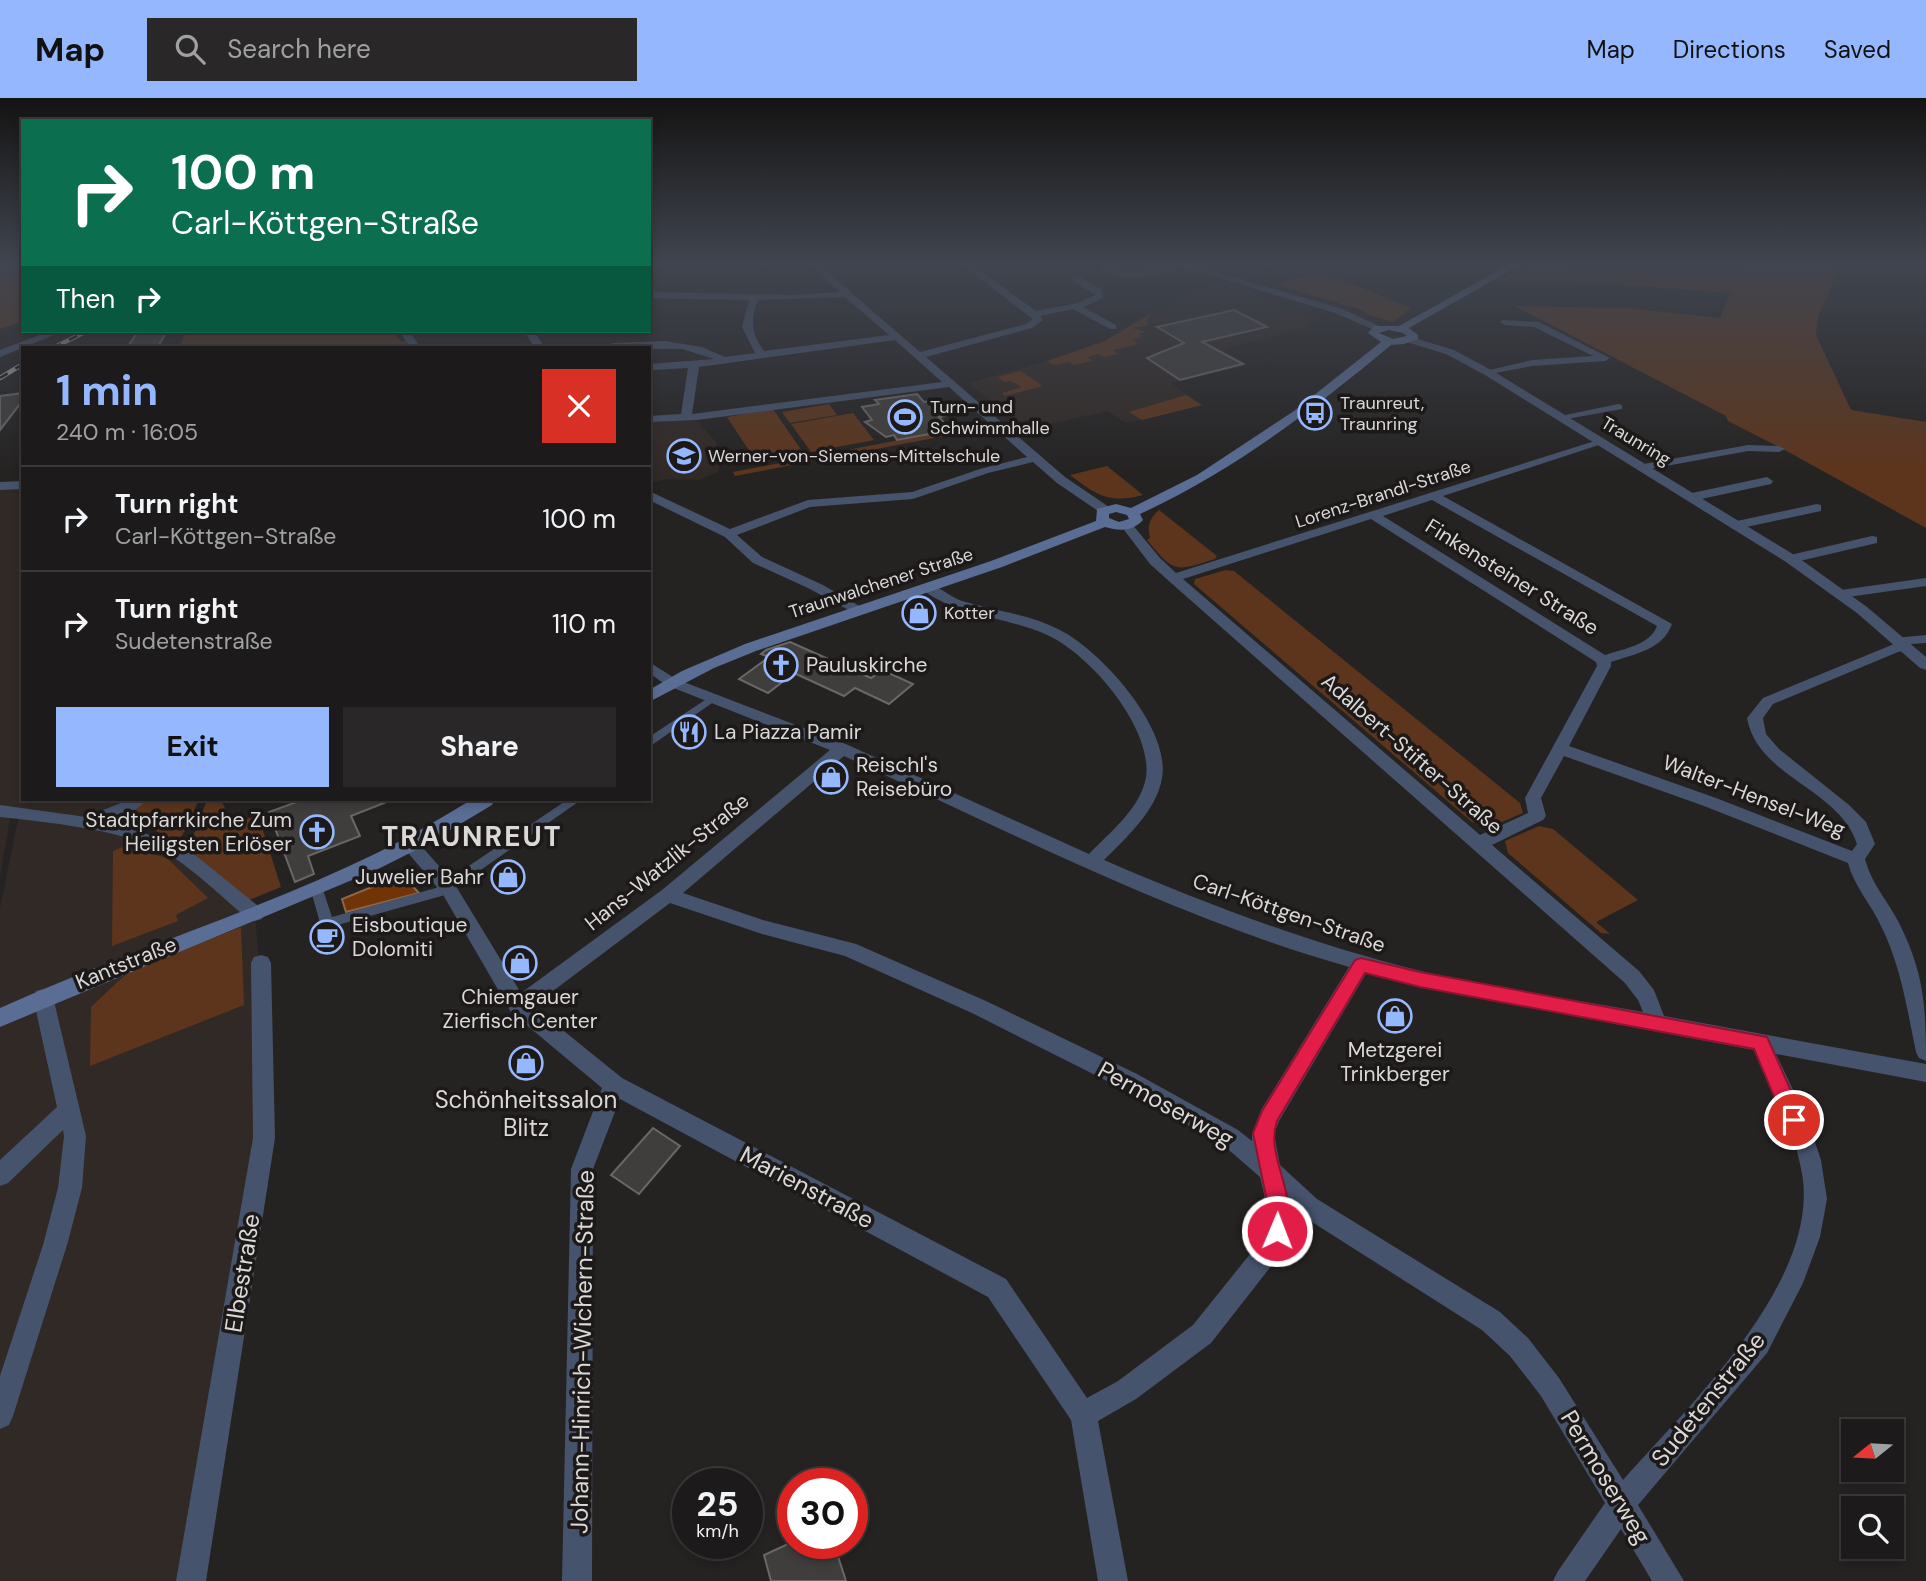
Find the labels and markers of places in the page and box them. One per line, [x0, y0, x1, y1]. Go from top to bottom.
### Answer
place label: Traunreut, Traunring [1340, 391, 1424, 436]
bus stop icon: Traunreut, Traunring [1296, 394, 1334, 432]
place label: Turn- und Schwimmhalle [930, 395, 1050, 440]
sports icon: Turn- und Schwimmhalle [886, 398, 924, 436]
school or university icon: Werner-von-Siemens-Mittelschule [665, 437, 703, 475]
place label: Werner-von-Siemens-Mittelschule [708, 444, 1000, 468]
shop icon: Kotter [900, 594, 938, 632]
place label: Kotter [944, 601, 995, 625]
church icon: Pauluskirche [762, 646, 800, 684]
place label: Pauluskirche [806, 651, 927, 679]
restaurant icon: La Piazza Pamir [670, 713, 708, 751]
place label: La Piazza Pamir [714, 718, 862, 746]
place label: Reischl's Reisebüro [856, 751, 952, 803]
shop icon: Reischl's Reisebüro [812, 758, 850, 796]
place label: Stadtpfarrkirche Zum Heiligsten Erlöser [85, 806, 292, 858]
church icon: Stadtpfarrkirche Zum Heiligsten Erlöser [298, 813, 336, 851]
shop icon: Juwelier Bahr [489, 858, 527, 896]
place label: Juwelier Bahr [355, 863, 484, 891]
place label: Eisboutique Dolomiti [352, 911, 468, 963]
cafe icon: Eisboutique Dolomiti [308, 918, 346, 956]
shop icon: Chiemgauer Zierfisch Center [501, 944, 539, 982]
place label: Chiemgauer Zierfisch Center [443, 983, 598, 1035]
shop icon: Metzgerei Trinkberger [1376, 997, 1414, 1035]
place label: Metzgerei Trinkberger [1340, 1036, 1450, 1088]
shop icon: Schönheitssalon Blitz [507, 1044, 545, 1082]
place label: Schönheitssalon Blitz [435, 1084, 617, 1143]
pin [1764, 1090, 1824, 1150]

